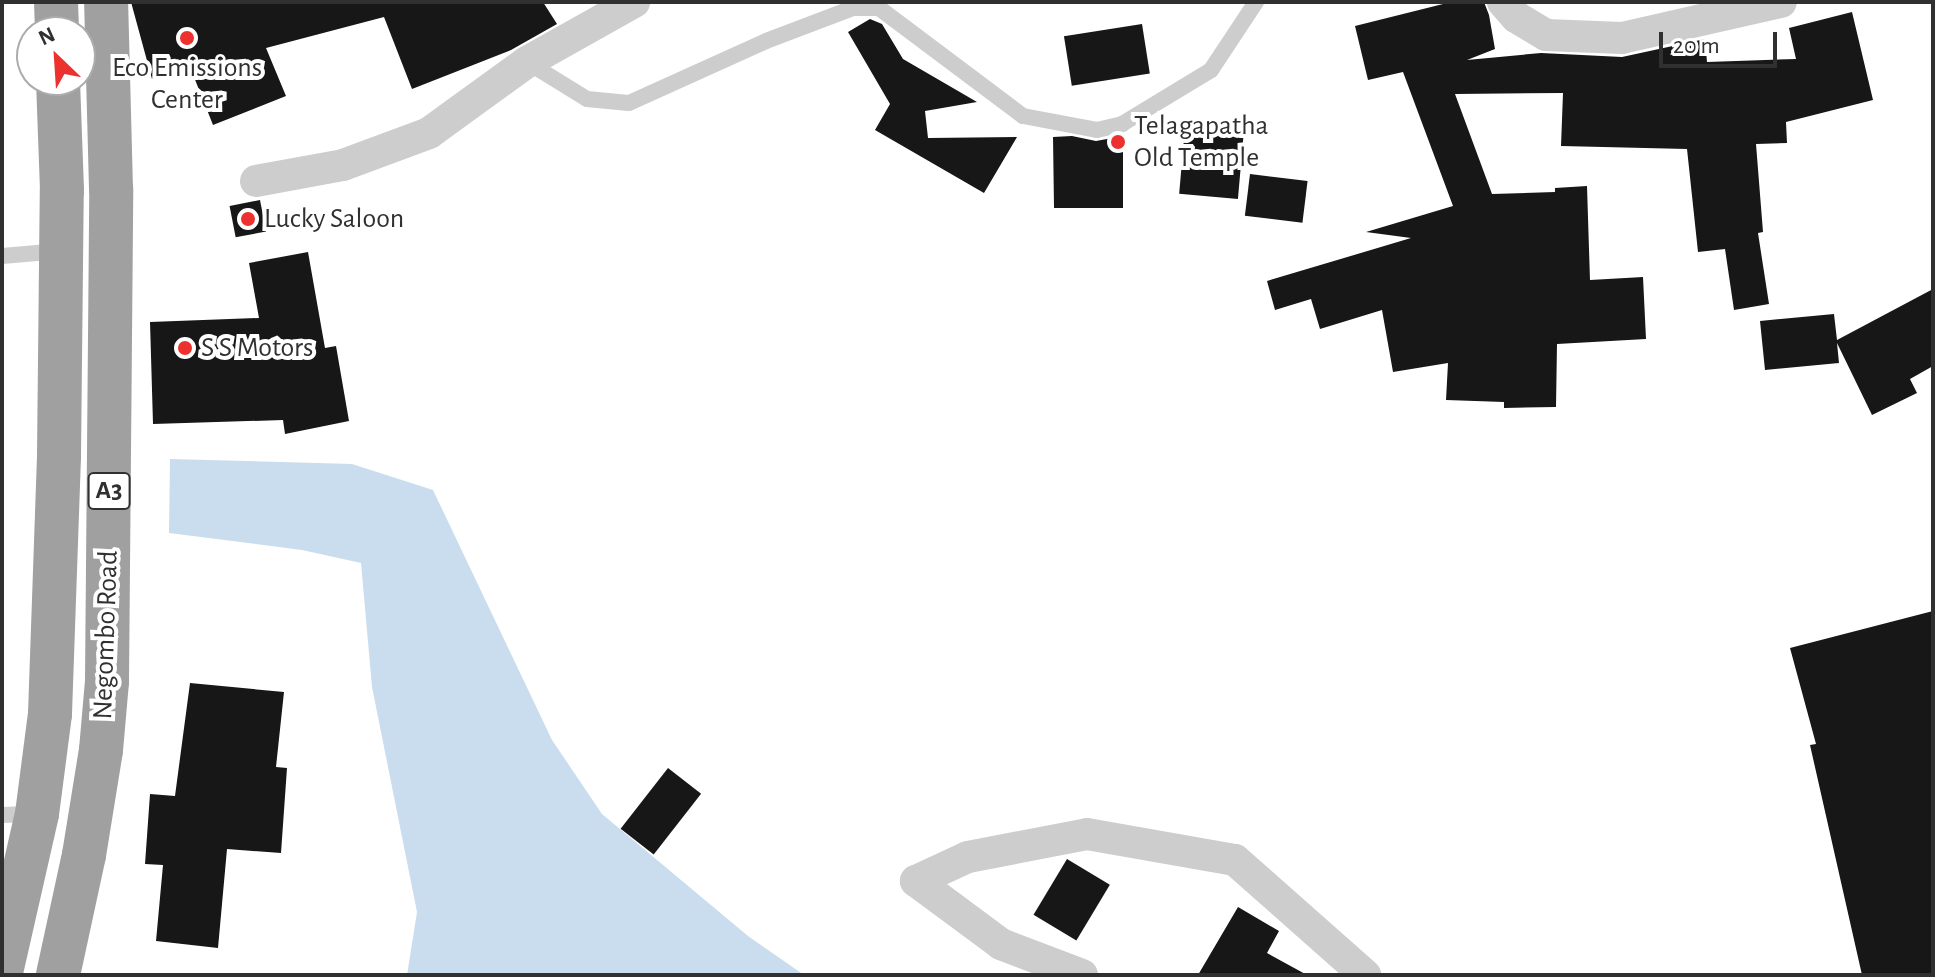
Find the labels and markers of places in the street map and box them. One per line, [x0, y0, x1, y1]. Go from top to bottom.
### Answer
marker: Eco Emissions Center [178, 29, 196, 47]
place label: Eco Emissions Center [112, 51, 262, 117]
place label: Telagapatha Old Temple [1134, 109, 1268, 175]
marker: Telagapatha Old Temple [1109, 133, 1127, 151]
place label: Lucky Saloon [264, 202, 404, 236]
marker: Lucky Saloon [239, 210, 257, 228]
place label: S S Motors [201, 331, 313, 365]
marker: S S Motors [176, 339, 194, 357]

